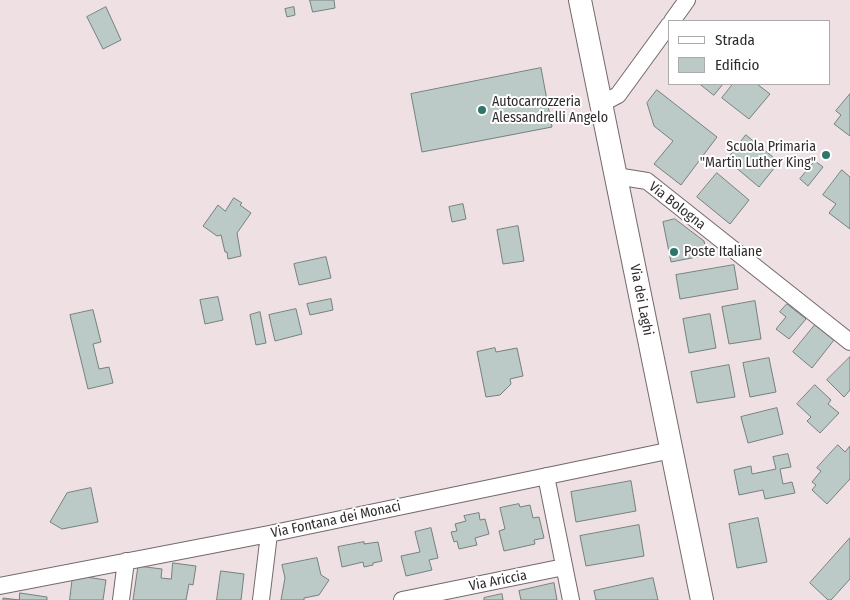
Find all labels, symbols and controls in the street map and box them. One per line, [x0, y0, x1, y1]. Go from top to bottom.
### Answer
legend [668, 20, 830, 85]
text: Strada [715, 31, 755, 49]
text: Edificio [715, 56, 760, 74]
place label: Autocarrozzeria Alessandrelli Angelo [492, 94, 608, 126]
marker: Autocarrozzeria Alessandrelli Angelo [476, 104, 488, 116]
place label: Scuola Primaria "Martin Luther King" [700, 139, 816, 172]
marker: Scuola Primaria "Martin Luther King" [820, 149, 832, 161]
street label: Via Bologna [645, 179, 709, 233]
place label: Poste Italiane [684, 244, 762, 260]
marker: Poste Italiane [668, 246, 680, 258]
street label: Via dei Laghi [626, 263, 656, 337]
street label: Via Fontana dei Monaci [270, 498, 402, 542]
street label: Via Ariccia [468, 567, 528, 595]

